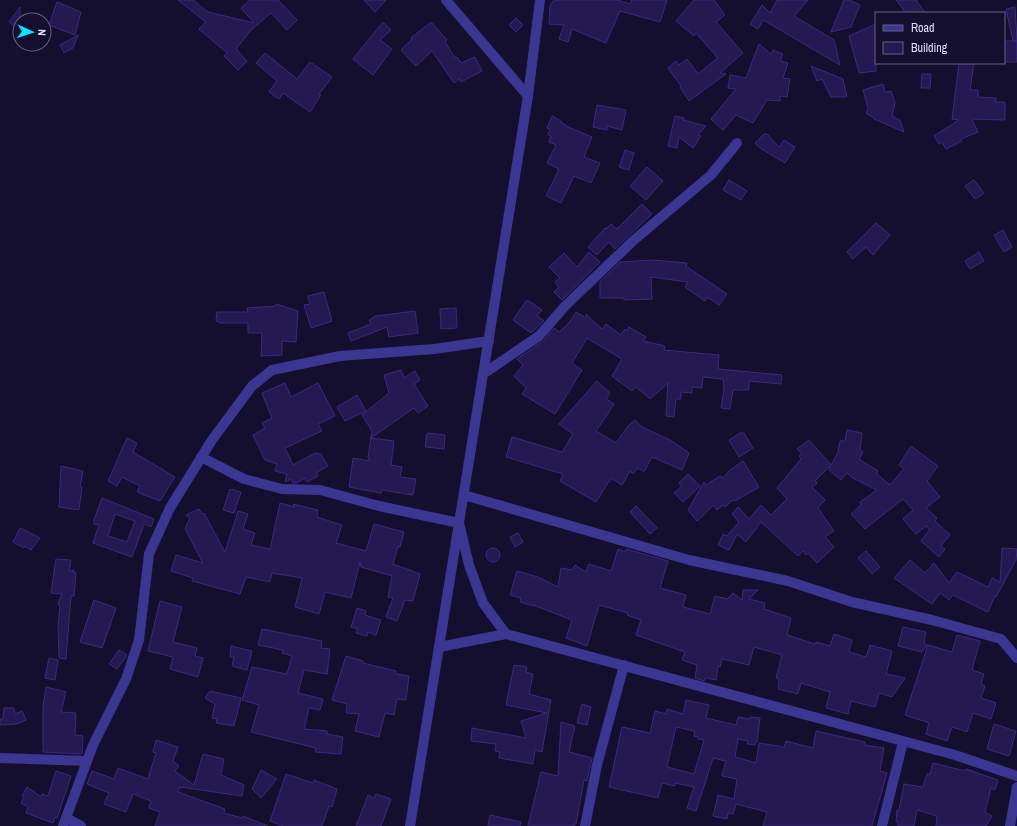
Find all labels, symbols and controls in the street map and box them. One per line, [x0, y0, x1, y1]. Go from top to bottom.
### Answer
north arrow [12, 12, 52, 52]
legend [875, 12, 1005, 64]
text: Road [911, 20, 935, 36]
text: N [35, 29, 49, 36]
text: Building [911, 40, 948, 56]

